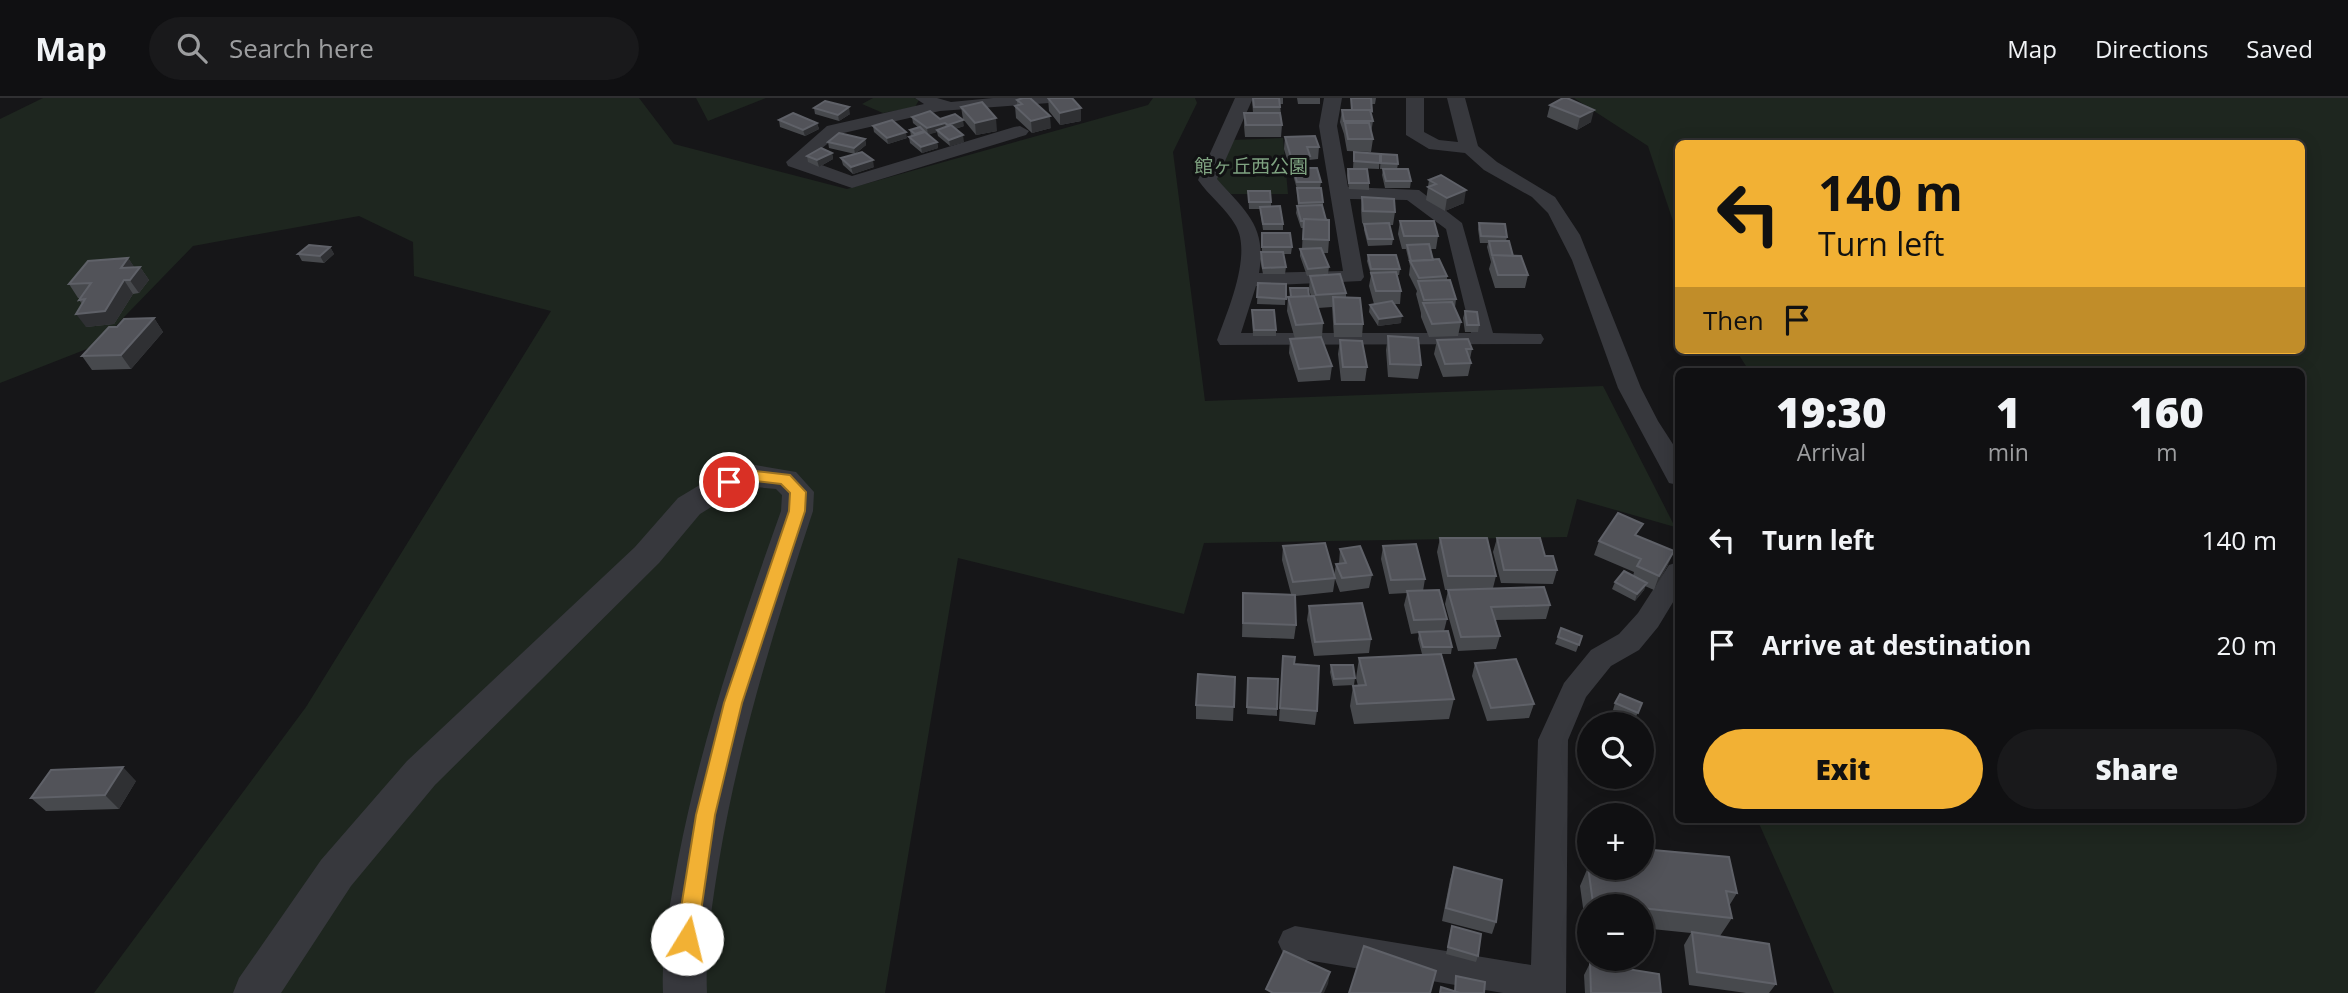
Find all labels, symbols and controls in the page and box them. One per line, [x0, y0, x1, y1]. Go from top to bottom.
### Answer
search box [149, 17, 639, 80]
text: Map [35, 26, 107, 71]
icon: search [173, 29, 211, 67]
text: Search here [229, 30, 374, 66]
text: Map [2007, 32, 2057, 65]
text: Directions [2095, 32, 2208, 65]
text: Saved [2246, 32, 2313, 65]
park label: 館ヶ丘西公園 [1194, 153, 1308, 179]
text: 140 m [1818, 159, 1963, 225]
icon: left [1703, 168, 1794, 259]
text: Turn left [1818, 222, 1944, 265]
icon: arrive [1778, 301, 1816, 339]
text: Then [1703, 302, 1764, 338]
text: 19:30 [1776, 383, 1887, 440]
text: 1 [1996, 383, 2021, 440]
text: 160 [2130, 383, 2204, 440]
text: Arrival [1797, 436, 1866, 468]
text: min [1988, 436, 2029, 468]
text: m [2156, 436, 2178, 468]
pin [699, 452, 759, 512]
icon: arrive [710, 463, 748, 501]
icon: left [1703, 521, 1741, 559]
text: Turn left [1762, 522, 1874, 558]
text: 140 m [2202, 522, 2277, 558]
icon: arrive [1703, 626, 1741, 664]
text: Arrive at destination [1762, 627, 2031, 663]
text: 20 m [2216, 627, 2277, 663]
map controls [1577, 712, 1654, 971]
button: search [1577, 712, 1654, 789]
button: Exit [1703, 729, 1983, 809]
button: Share [1997, 729, 2277, 809]
button: + [1577, 803, 1654, 880]
button: − [1577, 894, 1654, 971]
position arrow [650, 902, 724, 976]

